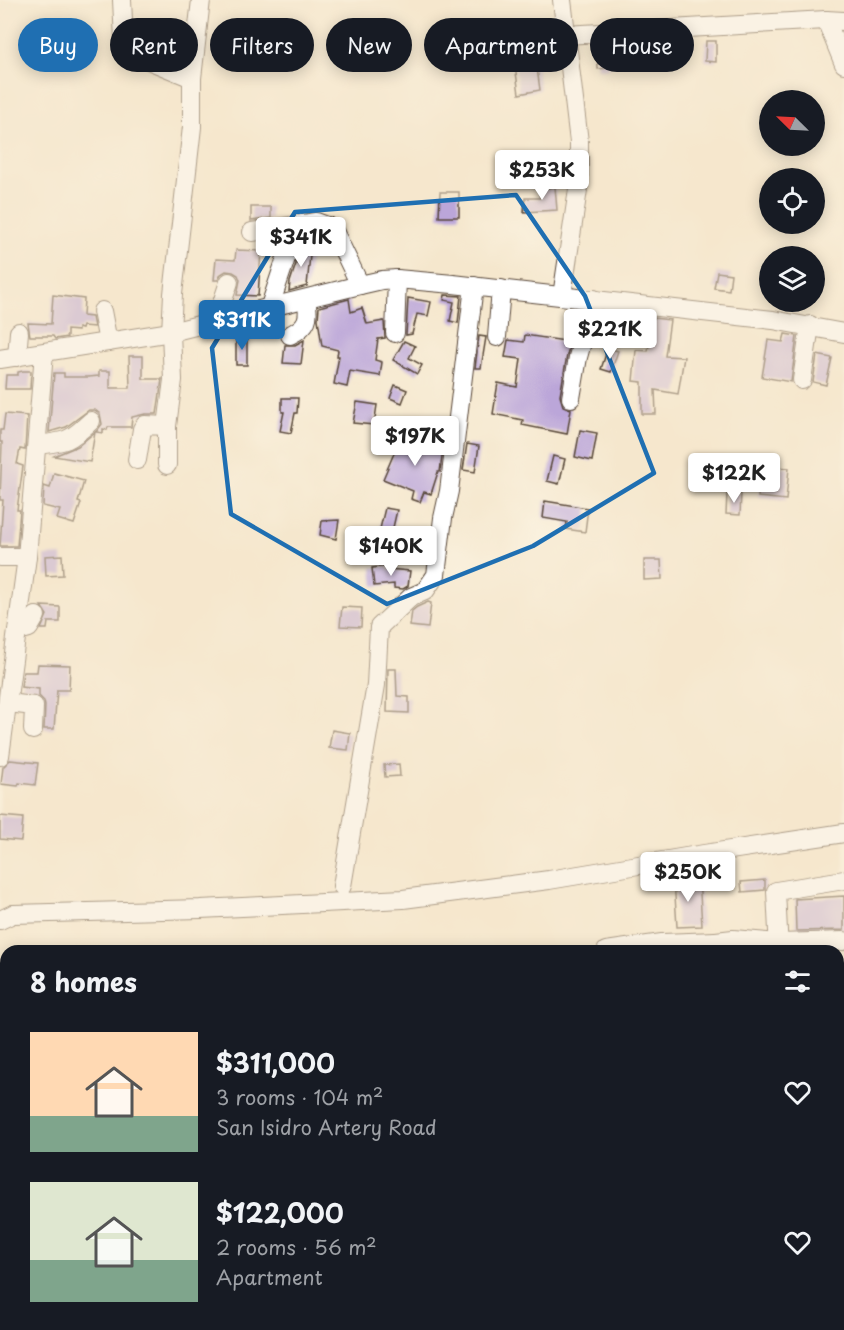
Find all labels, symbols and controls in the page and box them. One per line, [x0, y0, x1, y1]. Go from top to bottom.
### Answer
chip: Buy [18, 18, 98, 72]
chip: Rent [110, 18, 198, 72]
chip: Filters [210, 18, 314, 72]
chip: New [326, 18, 412, 72]
chip: Apartment [424, 18, 578, 72]
chip: House [590, 18, 694, 72]
north arrow [759, 90, 825, 156]
map controls [759, 90, 825, 312]
pin: $253K [500, 150, 584, 201]
text: $253K [509, 154, 575, 184]
button: locate [759, 168, 825, 234]
pin: $341K [259, 217, 343, 268]
text: $341K [270, 221, 332, 251]
button: layers [759, 246, 825, 312]
pin: $311K [200, 300, 284, 351]
text: $311K [213, 304, 271, 334]
pin: $221K [568, 309, 652, 360]
text: $221K [578, 313, 642, 343]
pin: $197K [373, 416, 457, 467]
text: $197K [385, 420, 445, 450]
pin: $122K [692, 453, 776, 504]
text: $122K [702, 457, 766, 487]
pin: $140K [349, 526, 433, 577]
text: $140K [359, 530, 423, 560]
pin: $250K [646, 852, 730, 903]
text: $250K [654, 856, 722, 886]
text: 8 homes [30, 962, 137, 1001]
icon: filters [781, 965, 814, 998]
text: $311,000 [216, 1043, 335, 1082]
icon: home [78, 1056, 150, 1128]
icon: heart [781, 1076, 814, 1109]
text: 3 rooms · 104 m² [216, 1082, 383, 1112]
text: San Isidro Artery Road [216, 1112, 437, 1142]
text: $122,000 [216, 1193, 344, 1232]
icon: home [78, 1206, 150, 1278]
icon: heart [781, 1226, 814, 1259]
text: 2 rooms · 56 m² [216, 1232, 377, 1262]
text: Apartment [216, 1262, 323, 1292]

